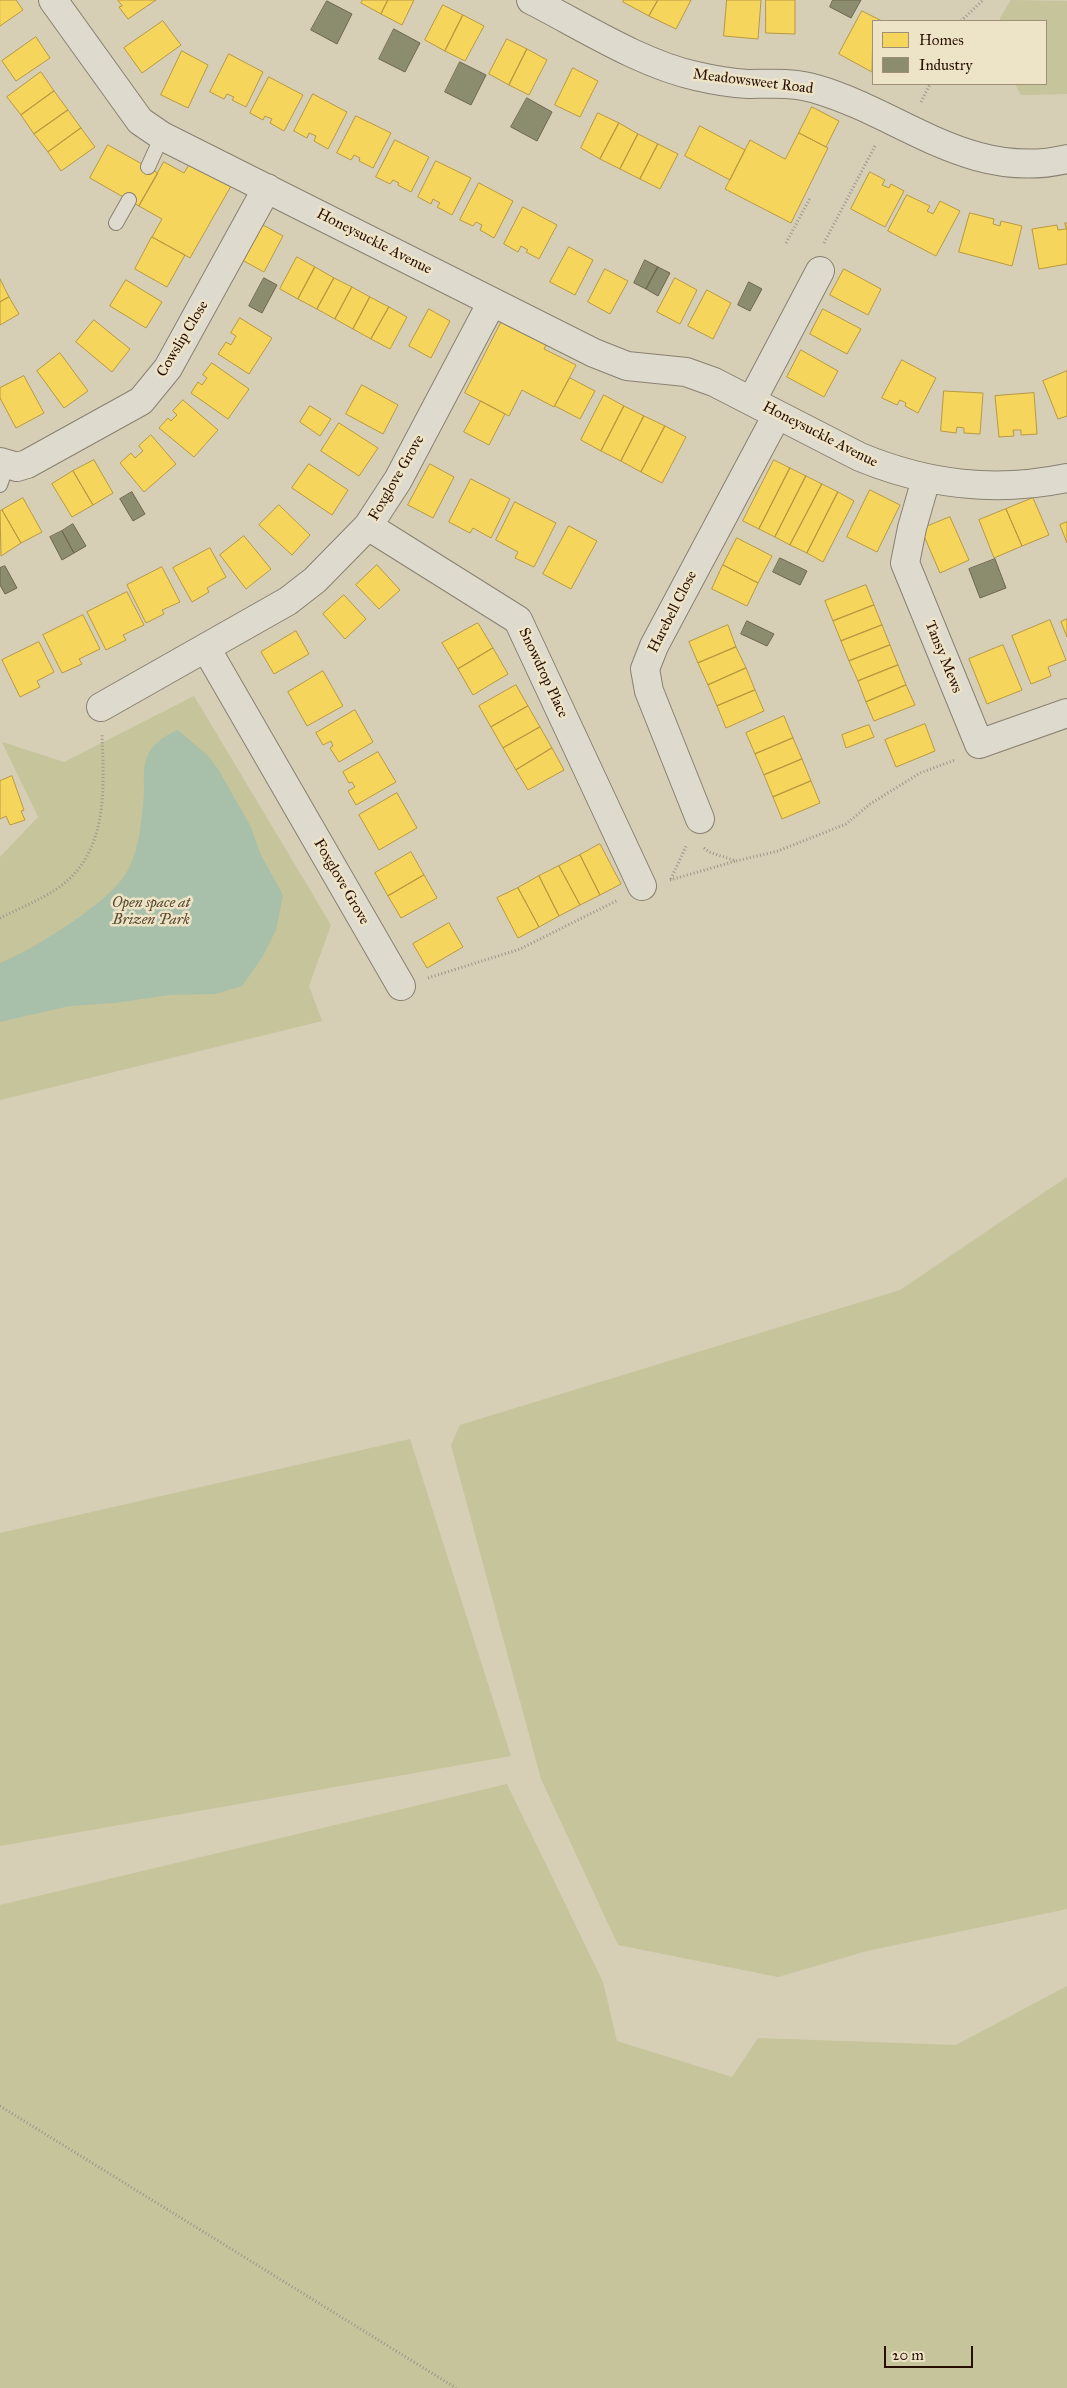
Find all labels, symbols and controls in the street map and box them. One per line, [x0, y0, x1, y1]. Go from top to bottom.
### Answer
legend [872, 20, 1047, 85]
text: Homes [919, 31, 964, 49]
text: Industry [919, 56, 973, 74]
street label: Meadowsweet Road [692, 66, 814, 98]
street label: Honeysuckle Avenue [313, 205, 435, 279]
street label: Cowslip Close [153, 298, 213, 380]
street label: Honeysuckle Avenue [759, 398, 881, 472]
street label: Foxglove Grove [365, 432, 429, 524]
street label: Harebell Close [645, 568, 701, 656]
street label: Tansy Mews [920, 618, 966, 696]
street label: Snowdrop Place [514, 625, 572, 721]
street label: Foxglove Grove [309, 836, 373, 928]
park label: Open space at Brizen Park [112, 894, 190, 929]
scale bar [887, 2336, 976, 2368]
text: 20 m [892, 2346, 924, 2364]

